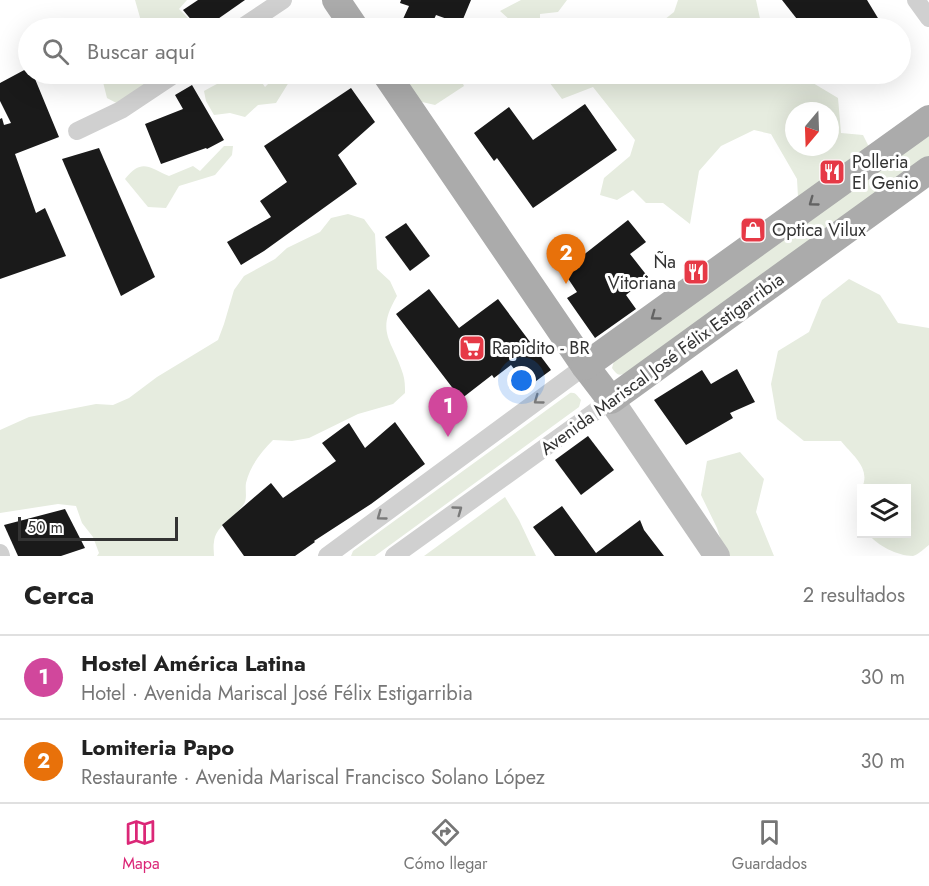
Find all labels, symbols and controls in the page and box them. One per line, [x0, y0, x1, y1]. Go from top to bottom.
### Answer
search box [18, 18, 911, 84]
icon: search [39, 35, 72, 68]
text: Buscar aquí [87, 35, 195, 67]
north arrow [785, 102, 839, 156]
place label: Polleria El Genio [852, 149, 919, 196]
restaurant icon: Polleria El Genio [817, 157, 847, 187]
one-way arrow [809, 195, 820, 206]
shop icon: Optica Vilux [738, 215, 768, 245]
place label: Optica Vilux [772, 217, 866, 243]
pin: 2 [546, 234, 586, 284]
place label: Ña Vitoriana [608, 249, 676, 296]
restaurant icon: Ña Vitoriana [681, 257, 711, 287]
street label: Avenida Mariscal José Félix Estigarribia [535, 267, 789, 461]
one-way arrow [650, 309, 661, 320]
supermarket icon: Rapidito - BR [457, 333, 487, 363]
place label: Rapidito - BR [492, 335, 589, 361]
your location [507, 366, 536, 395]
pin: 1 [428, 388, 468, 437]
one-way arrow [534, 393, 545, 404]
map controls [857, 484, 911, 538]
button: layers [857, 484, 911, 538]
one-way arrow [452, 506, 463, 517]
one-way arrow [377, 509, 388, 520]
scale bar [18, 514, 178, 542]
text: 50 m [27, 516, 63, 539]
text: Cerca [24, 576, 94, 614]
text: 2 resultados [803, 581, 905, 610]
text: Hostel América Latina [81, 647, 306, 679]
text: 1 [38, 663, 49, 692]
text: 30 m [860, 663, 905, 692]
text: Hotel · Avenida Mariscal José Félix Estigarribia [81, 679, 473, 708]
text: Lomiteria Papo [81, 731, 234, 763]
text: 2 [37, 747, 50, 776]
text: 30 m [860, 747, 905, 776]
text: Restaurante · Avenida Mariscal Francisco Solano López [81, 763, 545, 792]
tab: Mapa [122, 816, 160, 875]
tab: Cómo llegar [404, 816, 487, 875]
tab: Guardados [732, 816, 807, 875]

